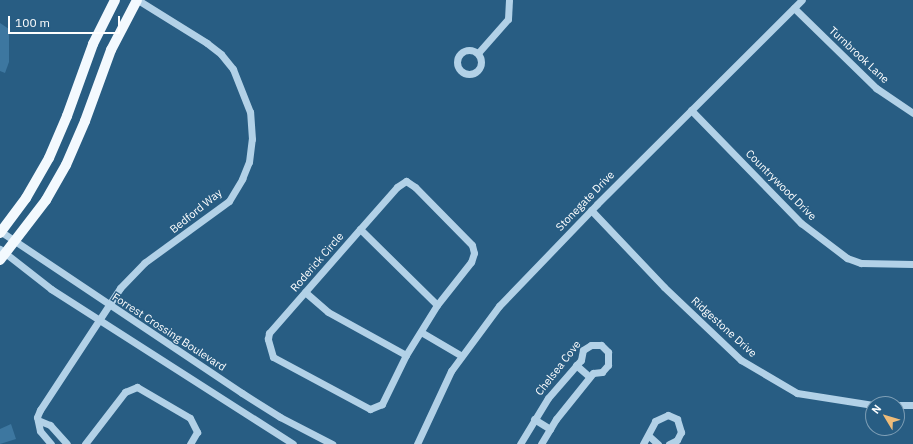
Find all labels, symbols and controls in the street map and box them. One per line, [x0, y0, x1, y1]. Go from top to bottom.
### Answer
scale bar [10, 8, 122, 34]
text: 100 m [15, 15, 50, 30]
street label: Turnbrook Lane [826, 24, 892, 86]
street label: Countrywood Drive [743, 147, 819, 223]
street label: Stonegate Drive [553, 168, 617, 234]
street label: Bedford Way [167, 186, 225, 236]
street label: Roderick Circle [288, 230, 346, 294]
street label: Forrest Crossing Boulevard [110, 290, 228, 374]
street label: Ridgestone Drive [689, 294, 759, 360]
street label: Chelsea Cove [532, 338, 584, 398]
north arrow [865, 396, 905, 436]
text: N [868, 402, 884, 417]

